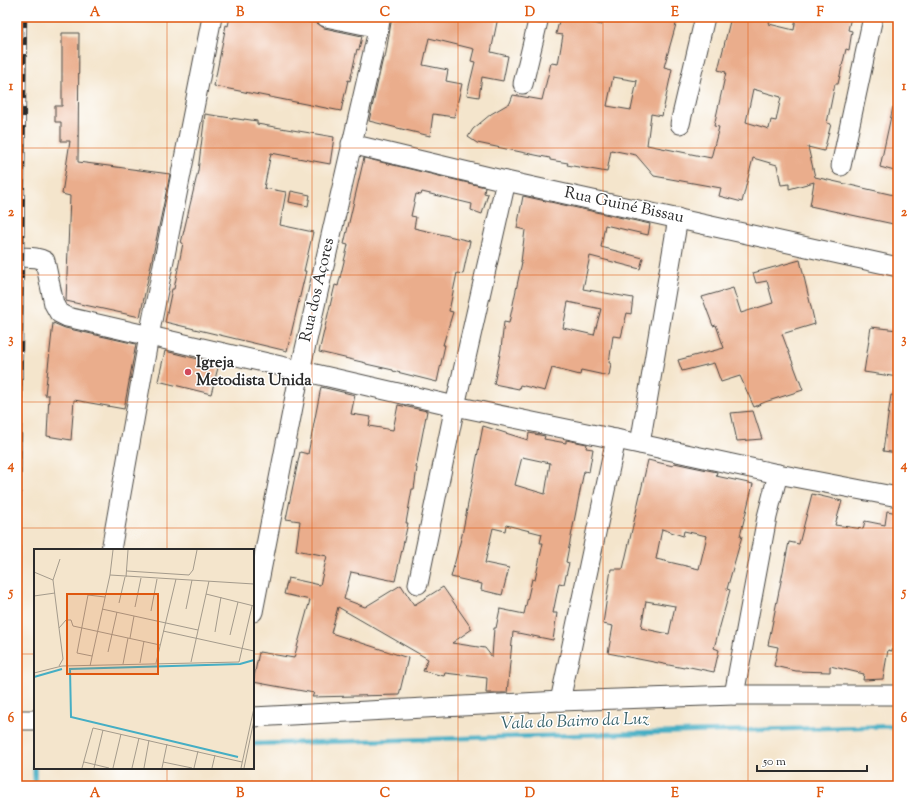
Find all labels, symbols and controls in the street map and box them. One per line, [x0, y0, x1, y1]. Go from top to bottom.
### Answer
text: A [90, 4, 101, 22]
text: B [236, 4, 245, 22]
text: C [380, 4, 390, 22]
text: D [525, 4, 535, 22]
text: E [671, 4, 679, 22]
text: F [816, 4, 824, 22]
text: 1 [9, 78, 14, 96]
text: 1 [902, 78, 907, 96]
street label: Rua Guiné Bissau [562, 182, 686, 230]
text: 2 [8, 204, 15, 222]
text: 2 [901, 204, 908, 222]
street label: Rua dos Açores [295, 236, 341, 344]
text: 3 [8, 331, 14, 349]
text: 3 [901, 331, 907, 349]
place label: Igreja Metodista Unida [196, 352, 312, 393]
marker: Igreja Metodista Unida [183, 367, 193, 377]
text: 4 [7, 457, 15, 475]
text: 4 [900, 457, 908, 475]
inset map [34, 549, 254, 769]
text: 5 [8, 584, 14, 602]
text: 5 [901, 584, 907, 602]
water label: Vala do Bairro da Luz [501, 707, 649, 737]
text: 6 [8, 710, 15, 728]
text: 6 [901, 710, 908, 728]
scale bar [757, 747, 867, 773]
text: 50 m [762, 753, 786, 771]
text: A [90, 785, 101, 803]
text: B [236, 785, 245, 803]
text: C [380, 785, 390, 803]
text: D [525, 785, 535, 803]
text: E [671, 785, 679, 803]
text: F [816, 785, 824, 803]

